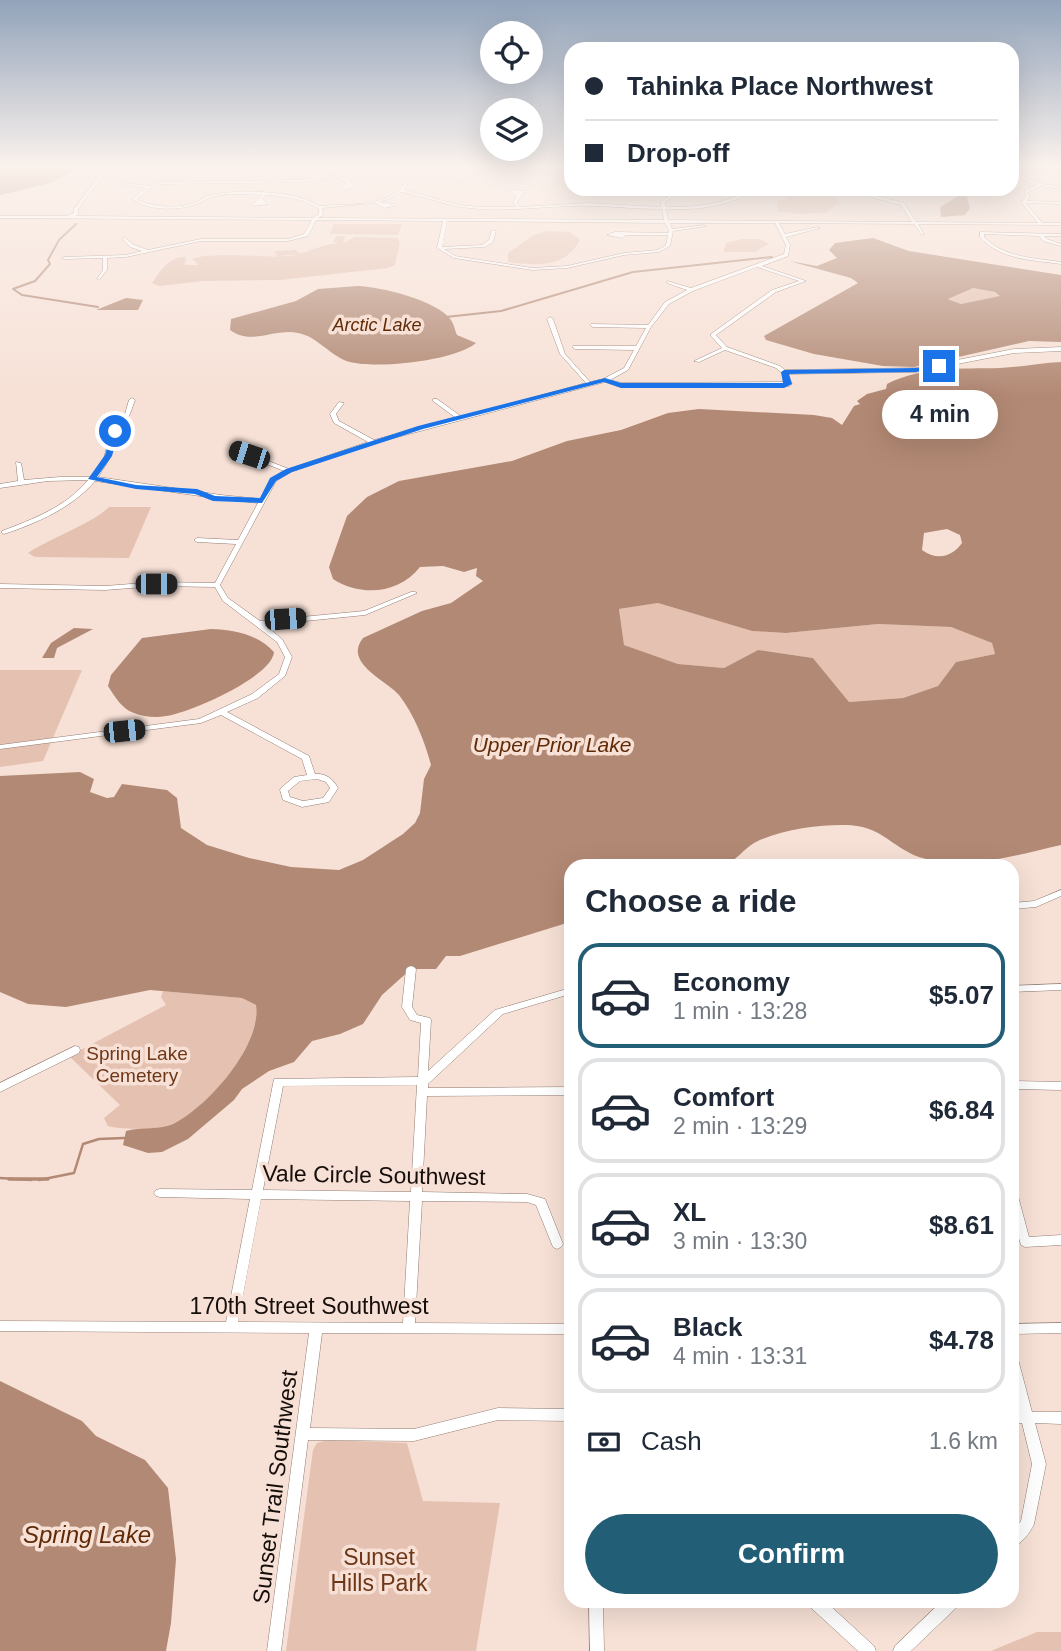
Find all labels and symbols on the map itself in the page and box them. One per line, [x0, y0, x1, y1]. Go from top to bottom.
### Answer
water label: Arctic Lake [331, 315, 422, 335]
route end [923, 350, 955, 382]
callout: 4 min [881, 390, 997, 440]
route start [99, 415, 131, 447]
car [226, 439, 273, 471]
car [136, 574, 178, 595]
car [264, 607, 307, 631]
car [103, 718, 146, 744]
water label: Upper Prior Lake [473, 733, 631, 756]
park label: Spring Lake Cemetery [86, 1043, 188, 1086]
street label: Vale Circle Southwest [262, 1160, 486, 1190]
street label: 170th Street Southwest [189, 1293, 429, 1319]
street label: Sunset Trail Southwest [248, 1368, 302, 1605]
water label: Spring Lake [23, 1521, 151, 1548]
park label: Sunset Hills Park [330, 1544, 428, 1596]

